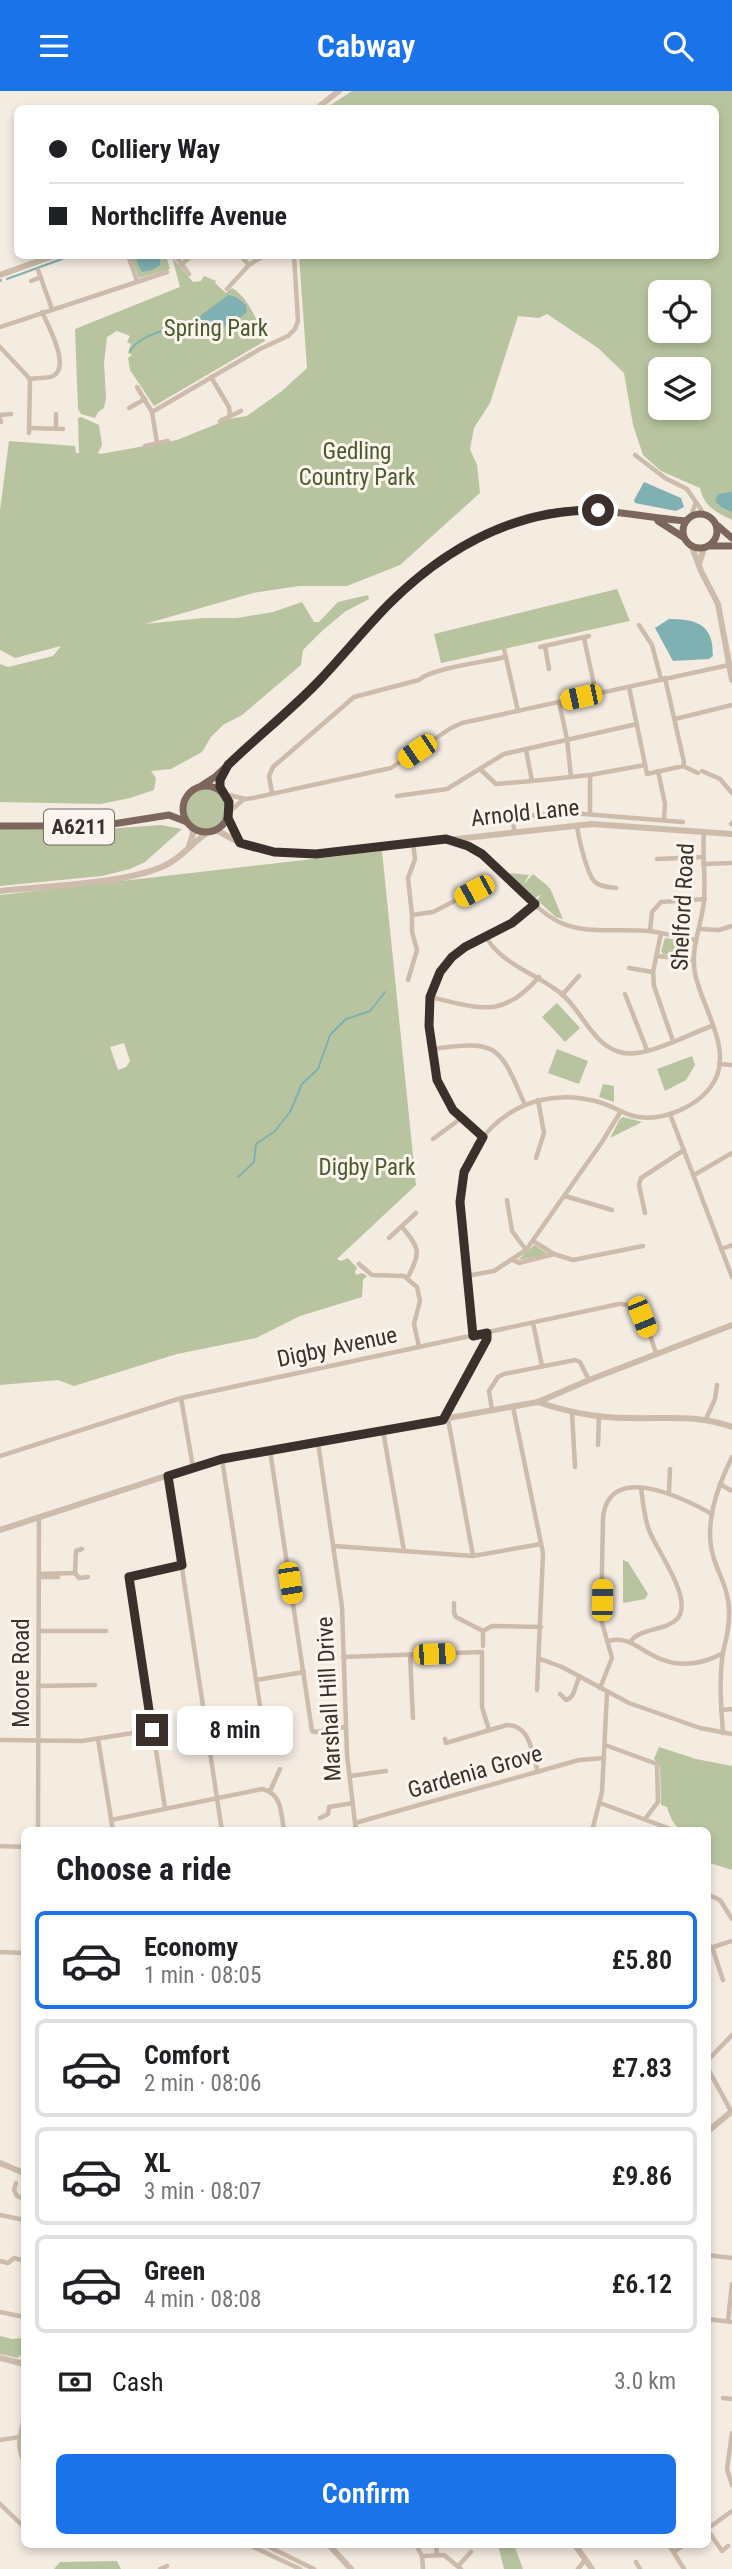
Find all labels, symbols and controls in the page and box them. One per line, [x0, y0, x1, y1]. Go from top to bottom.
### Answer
icon: menu [35, 27, 73, 65]
text: Cabway [317, 27, 415, 65]
icon: search [659, 27, 697, 65]
text: Colliery Way [91, 134, 220, 164]
text: Northcliffe Avenue [91, 201, 287, 231]
map controls [648, 280, 711, 420]
button: locate [648, 280, 711, 343]
park label: Spring Park [164, 315, 269, 342]
button: layers [648, 357, 711, 420]
park label: Gedling Country Park [299, 438, 416, 491]
route start [582, 494, 614, 526]
car [559, 682, 604, 712]
car [394, 731, 441, 771]
street label: Arnold Lane [469, 794, 581, 832]
road number: A6211 [44, 809, 114, 845]
street label: Shelford Road [666, 843, 700, 971]
car [451, 872, 498, 910]
park label: Digby Park [319, 1154, 416, 1181]
car [625, 1294, 660, 1340]
street label: Digby Avenue [275, 1321, 399, 1373]
car [277, 1561, 304, 1605]
car [592, 1579, 613, 1621]
street label: Marshall Hill Drive [311, 1616, 347, 1782]
street label: Moore Road [8, 1618, 35, 1728]
car [413, 1643, 456, 1665]
callout: 8 min [176, 1705, 292, 1755]
route end [136, 1714, 168, 1746]
text: 8 min [210, 1717, 260, 1744]
street label: Gardenia Grove [405, 1740, 545, 1804]
text: Choose a ride [56, 1850, 231, 1888]
icon: car [60, 1929, 123, 1992]
text: Economy [144, 1932, 238, 1962]
text: £5.80 [612, 1945, 672, 1975]
text: 1 min · 08:05 [144, 1962, 261, 1989]
icon: car [60, 2037, 123, 2100]
text: Comfort [144, 2040, 230, 2070]
text: £7.83 [612, 2053, 672, 2083]
text: 2 min · 08:06 [144, 2070, 261, 2097]
icon: car [60, 2145, 123, 2208]
text: XL [144, 2148, 171, 2178]
text: £9.86 [612, 2161, 672, 2191]
text: 3 min · 08:07 [144, 2178, 261, 2205]
icon: car [60, 2253, 123, 2316]
text: Green [144, 2256, 205, 2286]
text: £6.12 [612, 2269, 672, 2299]
text: 4 min · 08:08 [144, 2286, 261, 2313]
icon: cash [56, 2363, 94, 2401]
text: Cash [112, 2367, 164, 2397]
text: 3.0 km [614, 2368, 676, 2395]
button: Confirm [56, 2454, 676, 2534]

